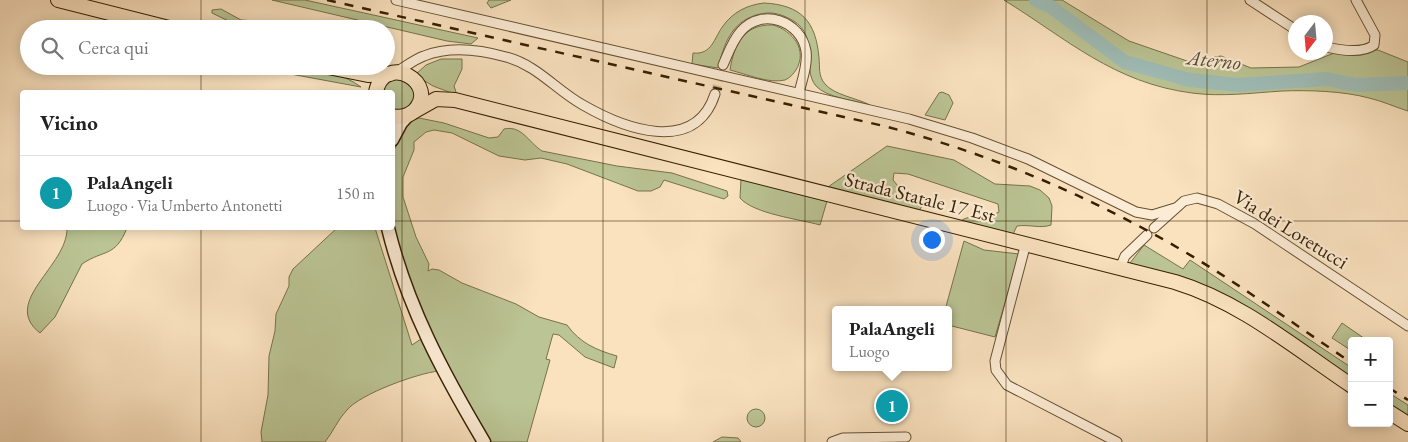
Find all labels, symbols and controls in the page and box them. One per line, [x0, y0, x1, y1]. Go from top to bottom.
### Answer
north arrow [1288, 15, 1333, 60]
search box [20, 20, 395, 75]
icon: search [38, 34, 66, 62]
text: Cerca qui [78, 35, 149, 60]
water label: Aterno [1184, 43, 1242, 76]
text: Vicino [40, 109, 98, 136]
street label: Strada Statale 17 Est [842, 166, 999, 228]
text: PalaAngeli [87, 170, 173, 195]
text: 1 [52, 183, 60, 204]
text: 150 m [336, 183, 375, 204]
street label: Via dei Loretucci [1229, 183, 1353, 275]
text: Luogo · Via Umberto Antonetti [87, 195, 282, 216]
your location [919, 227, 945, 253]
popup [832, 306, 952, 371]
text: PalaAngeli [849, 316, 935, 341]
map controls [1348, 337, 1393, 427]
button: + [1348, 337, 1393, 382]
text: Luogo [849, 341, 890, 362]
button: − [1348, 382, 1393, 427]
pin: 1 [876, 387, 908, 425]

